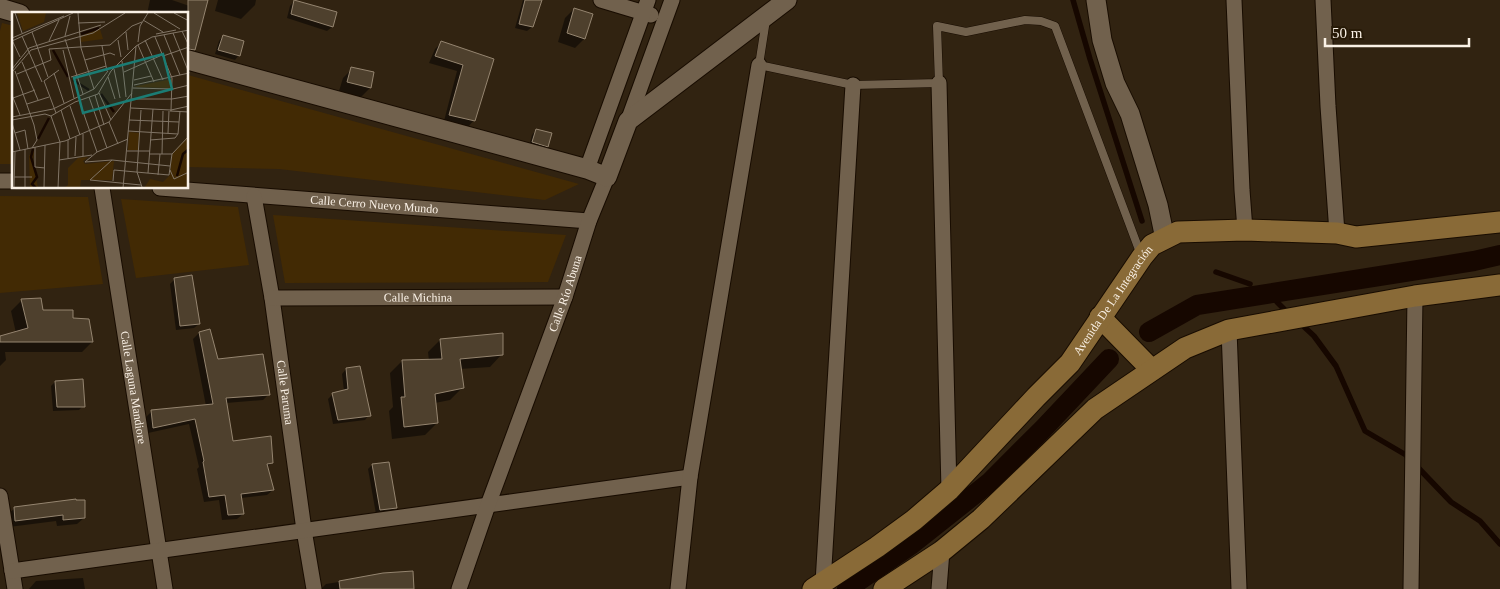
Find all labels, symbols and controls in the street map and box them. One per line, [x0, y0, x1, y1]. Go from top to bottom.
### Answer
inset map [12, 12, 189, 189]
scale bar [1325, 15, 1469, 47]
text: 50 m [1332, 25, 1363, 41]
street label: Calle Cerro Nuevo Mundo [310, 193, 439, 216]
street label: Avenida De La Integración [1070, 243, 1156, 358]
street label: Calle Río Abuna [546, 253, 585, 334]
street label: Calle Michina [384, 290, 453, 305]
street label: Calle Laguna Mandiore [118, 330, 149, 445]
street label: Calle Paruma [274, 359, 297, 426]

